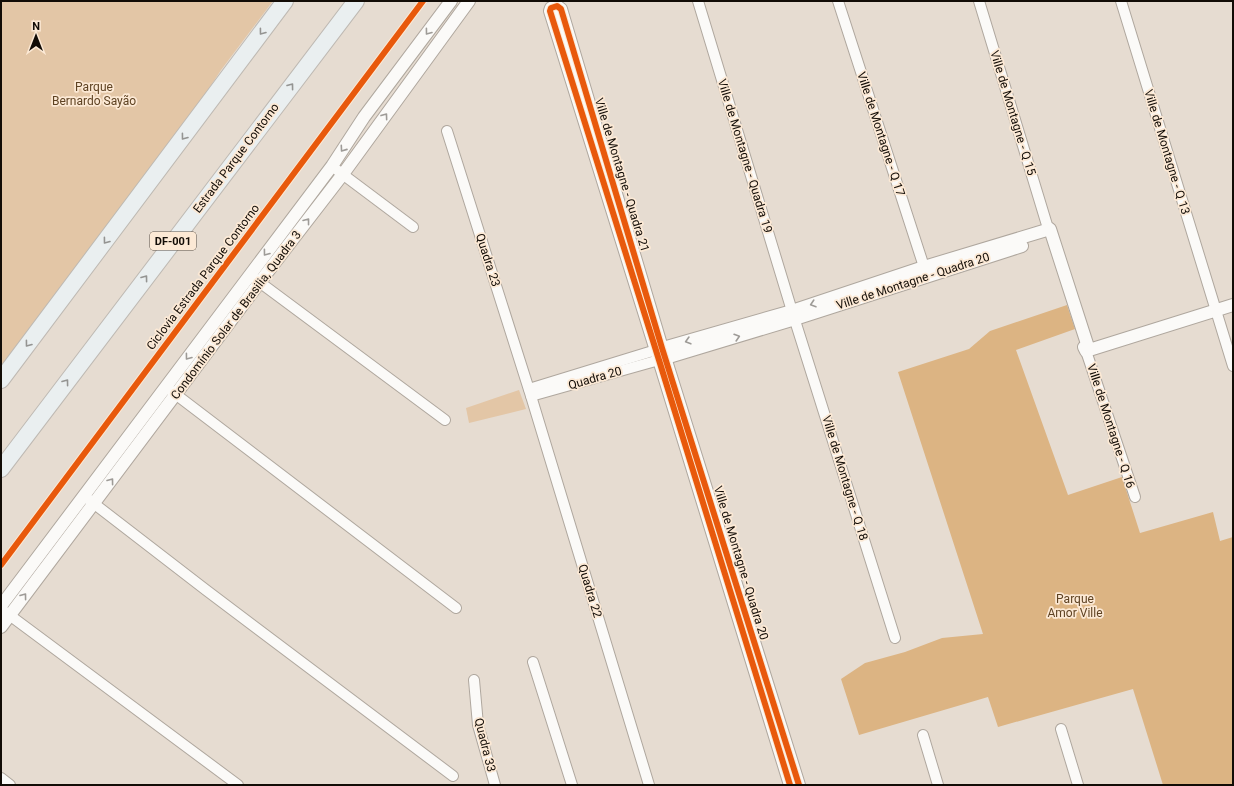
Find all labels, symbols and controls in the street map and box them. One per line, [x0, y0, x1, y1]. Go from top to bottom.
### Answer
north arrow [16, 16, 56, 56]
text: N [32, 20, 40, 33]
one-way arrow [260, 28, 267, 35]
one-way arrow [426, 28, 433, 35]
street label: Ville de Montagne - Q 15 [987, 49, 1039, 177]
street label: Ville de Montagne - Q 17 [854, 70, 908, 198]
street label: Ville de Montagne - Quadra 19 [715, 77, 775, 235]
park label: Parque Bernardo Sayão [52, 80, 136, 108]
one-way arrow [286, 83, 293, 90]
street label: Ville de Montagne - Q 13 [1141, 88, 1193, 216]
street label: Ville de Montagne - Quadra 21 [592, 96, 652, 254]
street label: Estrada Parque Contorno [190, 100, 282, 216]
one-way arrow [380, 113, 387, 120]
one-way arrow [182, 132, 189, 139]
one-way arrow [341, 144, 348, 151]
street label: Ciclovia Estrada Parque Contorno [144, 201, 262, 353]
one-way arrow [302, 218, 309, 225]
street label: Condomínio Solar de Brasilia, Quadra 3 [168, 228, 304, 402]
road number: DF-001 [150, 232, 196, 250]
street label: Quadra 23 [473, 232, 503, 288]
one-way arrow [104, 236, 111, 243]
one-way arrow [264, 249, 271, 256]
street label: Ville de Montagne - Quadra 20 [835, 250, 992, 312]
one-way arrow [140, 276, 147, 283]
one-way arrow [809, 299, 816, 307]
one-way arrow [733, 333, 740, 342]
one-way arrow [685, 336, 692, 345]
one-way arrow [26, 340, 33, 347]
one-way arrow [186, 353, 193, 360]
street label: Ville de Montagne - Q 16 [1084, 362, 1138, 490]
street label: Quadra 20 [567, 364, 624, 392]
one-way arrow [61, 379, 68, 386]
street label: Ville de Montagne - Q 18 [819, 414, 871, 542]
one-way arrow [106, 479, 113, 486]
street label: Ville de Montagne - Quadra 20 [711, 484, 771, 642]
street label: Quadra 22 [575, 563, 605, 620]
park label: Parque Amor Ville [1048, 592, 1103, 620]
one-way arrow [20, 593, 27, 600]
street label: Quadra 33 [472, 717, 498, 773]

